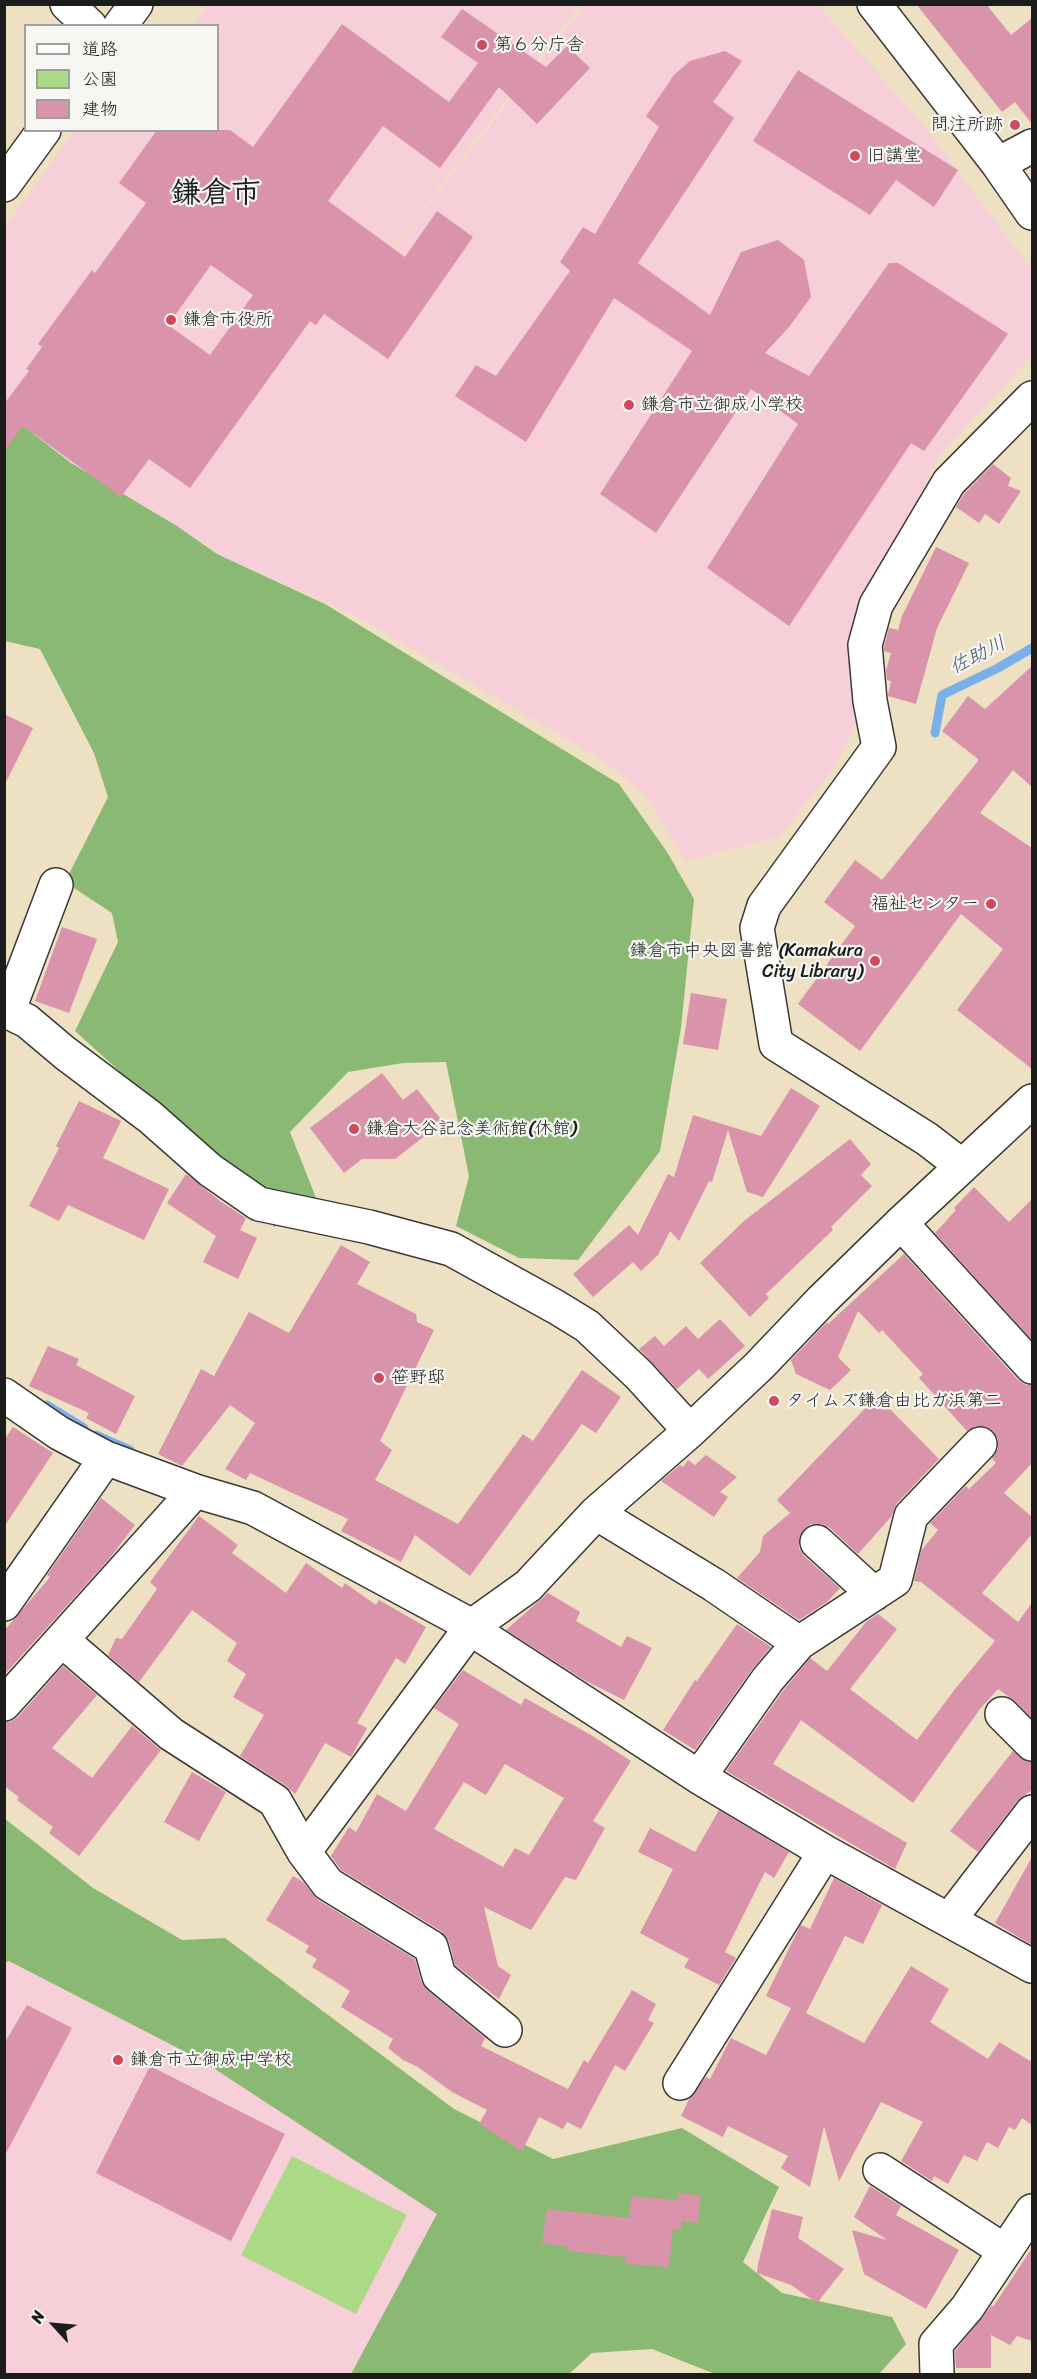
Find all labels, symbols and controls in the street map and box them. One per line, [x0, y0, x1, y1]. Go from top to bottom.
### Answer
legend [24, 24, 219, 132]
text: 道路 [82, 33, 118, 65]
place label: 第６分庁舎 [494, 34, 584, 56]
marker: 第６分庁舎 [475, 38, 489, 52]
text: 公園 [82, 63, 118, 95]
text: 建物 [82, 93, 118, 125]
place label: 問注所跡 [931, 114, 1003, 136]
marker: 問注所跡 [1008, 118, 1022, 132]
place label: 旧講堂 [867, 145, 921, 167]
marker: 旧講堂 [848, 149, 862, 163]
district label: 鎌倉市 [171, 176, 261, 212]
place label: 鎌倉市役所 [183, 309, 273, 331]
marker: 鎌倉市役所 [164, 313, 178, 327]
place label: 鎌倉市立御成小学校 [641, 394, 803, 416]
marker: 鎌倉市立御成小学校 [622, 398, 636, 412]
water label: 佐助川 [946, 632, 1010, 680]
place label: 福祉センター [871, 893, 979, 915]
marker: 福祉センター [984, 897, 998, 911]
place label: 鎌倉市中央図書館 (Kamakura City Library) [629, 940, 863, 982]
marker: 鎌倉市中央図書館 (Kamakura City Library) [868, 954, 882, 968]
place label: 鎌倉大谷記念美術館(休館) [366, 1118, 577, 1140]
marker: 鎌倉大谷記念美術館(休館) [347, 1122, 361, 1136]
place label: 笹野邸 [391, 1367, 445, 1389]
marker: 笹野邸 [372, 1371, 386, 1385]
place label: タイムズ鎌倉由比ガ浜第二 [786, 1390, 1002, 1412]
marker: タイムズ鎌倉由比ガ浜第二 [767, 1394, 781, 1408]
place label: 鎌倉市立御成中学校 [130, 2049, 292, 2071]
marker: 鎌倉市立御成中学校 [111, 2053, 125, 2067]
north arrow [24, 2295, 84, 2355]
text: N [22, 2306, 53, 2328]

